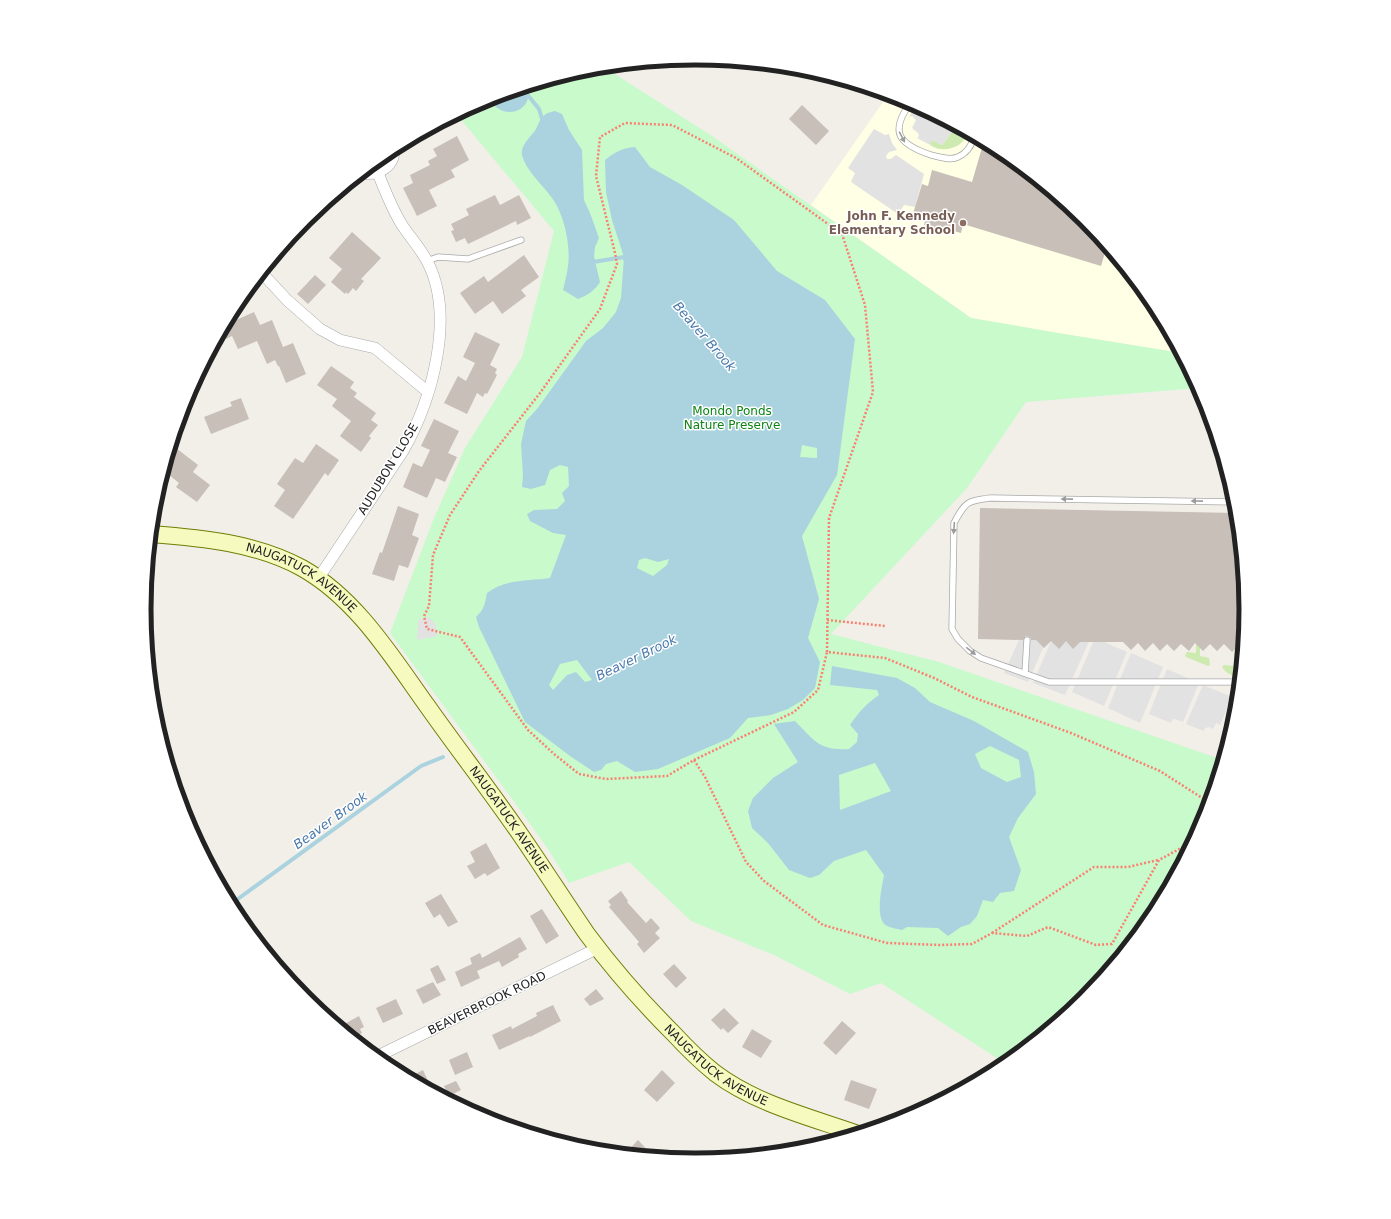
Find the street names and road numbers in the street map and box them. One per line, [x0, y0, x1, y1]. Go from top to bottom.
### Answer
street label: AUDUBON CLOSE [355, 421, 421, 517]
street label: NAUGATUCK AVENUE [245, 540, 360, 615]
street label: NAUGATUCK AVENUE [467, 764, 551, 876]
street label: BEAVERBROOK ROAD [426, 968, 548, 1038]
street label: NAUGATUCK AVENUE [661, 1021, 770, 1109]

